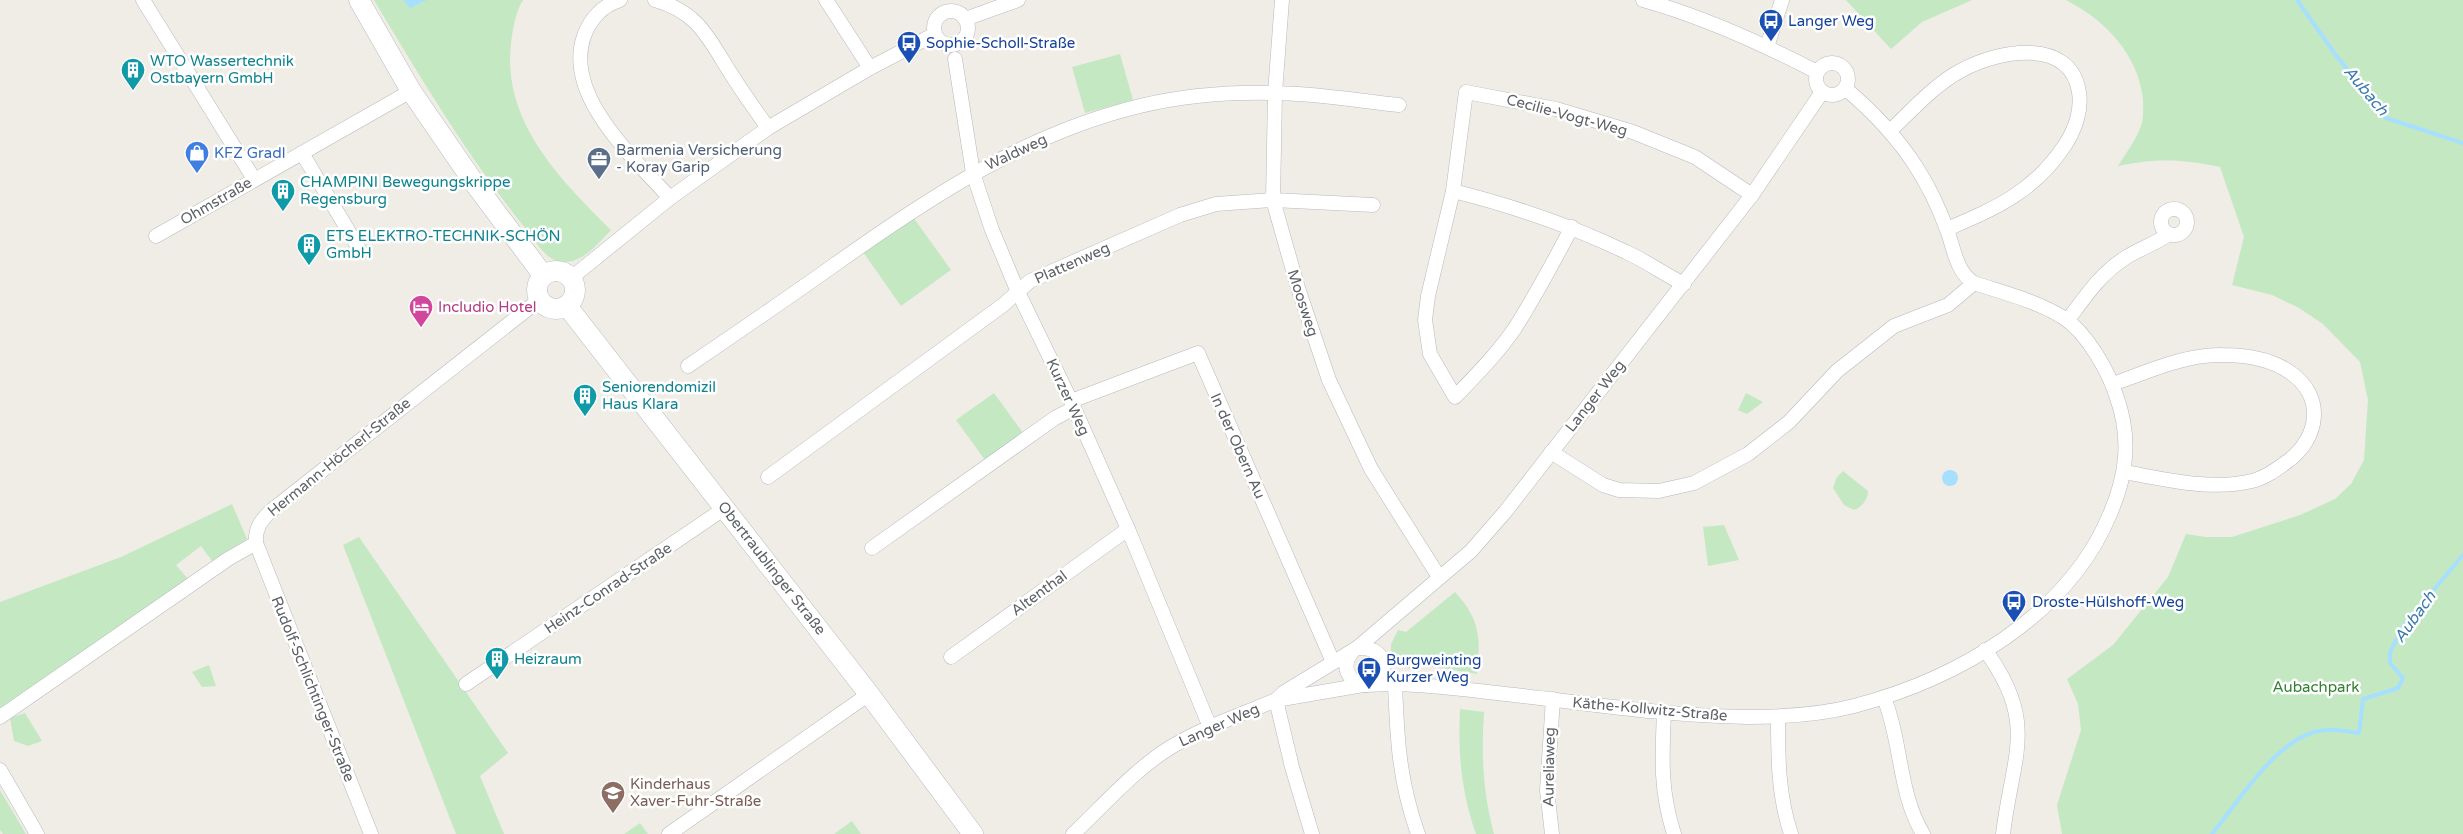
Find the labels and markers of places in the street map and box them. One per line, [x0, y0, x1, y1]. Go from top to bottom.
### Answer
bus stop icon: Langer Weg [1758, 8, 1784, 42]
place label: Langer Weg [1788, 12, 1874, 30]
bus stop icon: Sophie-Scholl-Straße [896, 30, 922, 64]
place label: Sophie-Scholl-Straße [926, 34, 1075, 52]
place label: WTO Wassertechnik Ostbayern GmbH [150, 52, 294, 87]
building icon: WTO Wassertechnik Ostbayern GmbH [120, 57, 146, 91]
shop icon: KFZ Gradl [184, 140, 210, 174]
place label: Barmenia Versicherung - Koray Garip [616, 141, 782, 176]
place label: KFZ Gradl [214, 144, 285, 162]
office icon: Barmenia Versicherung - Koray Garip [586, 146, 612, 180]
place label: CHAMPINI Bewegungskrippe Regensburg [300, 173, 510, 208]
building icon: CHAMPINI Bewegungskrippe Regensburg [270, 178, 296, 212]
place label: ETS ELEKTRO-TECHNIK-SCHÖN GmbH [326, 227, 561, 262]
building icon: ETS ELEKTRO-TECHNIK-SCHÖN GmbH [296, 232, 322, 266]
hotel icon: Includio Hotel [408, 294, 434, 328]
place label: Includio Hotel [438, 298, 536, 316]
place label: Seniorendomizil Haus Klara [602, 378, 716, 413]
building icon: Seniorendomizil Haus Klara [572, 383, 598, 417]
bus stop icon: Droste-Hülshoff-Weg [2001, 589, 2027, 623]
place label: Droste-Hülshoff-Weg [2032, 593, 2184, 611]
building icon: Heizraum [484, 646, 510, 680]
place label: Heizraum [514, 650, 582, 668]
place label: Burgweinting Kurzer Weg [1386, 651, 1481, 686]
bus stop icon: Burgweinting Kurzer Weg [1356, 656, 1382, 690]
place label: Kinderhaus Xaver-Fuhr-Straße [630, 775, 761, 810]
school or university icon: Kinderhaus Xaver-Fuhr-Straße [600, 780, 626, 814]

